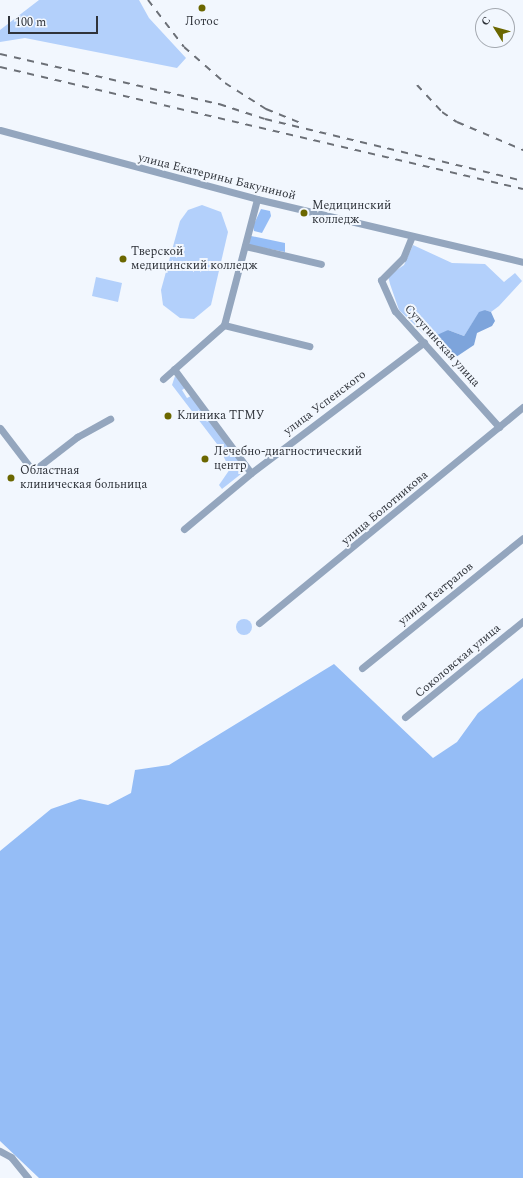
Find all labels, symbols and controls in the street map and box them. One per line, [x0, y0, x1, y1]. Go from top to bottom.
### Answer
marker: Лотос [197, 3, 207, 13]
scale bar [10, 8, 100, 34]
north arrow [475, 8, 515, 48]
text: 100 m [15, 13, 46, 32]
text: С [477, 13, 495, 29]
place label: Лотос [185, 15, 219, 29]
street label: улица Екатерины Бакуниной [137, 150, 297, 204]
place label: Медицинский колледж [312, 199, 391, 227]
marker: Медицинский колледж [299, 208, 309, 218]
place label: Тверской медицинский колледж [131, 245, 258, 273]
marker: Тверской медицинский колледж [118, 254, 128, 264]
street label: Сутугинская улица [401, 302, 483, 390]
street label: улица Успенского [281, 367, 369, 439]
place label: Клиника ТГМУ [177, 409, 264, 423]
marker: Клиника ТГМУ [162, 410, 174, 422]
place label: Лечебно-диагностический центр [214, 445, 362, 473]
marker: Лечебно-диагностический центр [199, 453, 211, 465]
place label: Областная клиническая больница [20, 464, 147, 492]
street label: улица Болотникова [339, 468, 431, 548]
marker: Областная клиническая больница [5, 472, 17, 484]
street label: улица Театралов [396, 559, 476, 629]
street label: Соколовская улица [412, 621, 504, 701]

